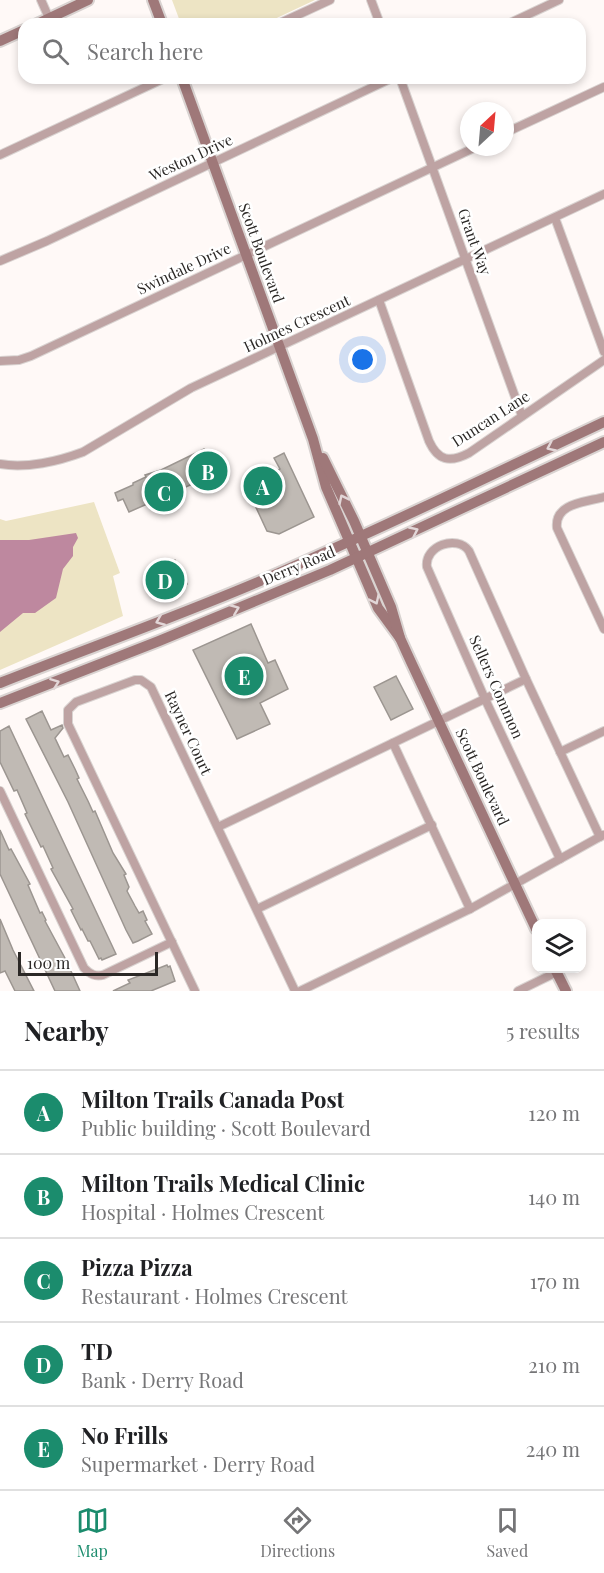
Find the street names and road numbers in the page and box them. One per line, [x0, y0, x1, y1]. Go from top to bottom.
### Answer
street label: Weston Drive [145, 129, 235, 186]
street label: Scott Boulevard [235, 200, 289, 306]
street label: Grant Way [454, 205, 496, 278]
street label: Swindale Drive [133, 238, 234, 299]
street label: Holmes Crescent [240, 289, 354, 356]
street label: Duncan Lane [448, 386, 533, 451]
street label: Derry Road [259, 541, 338, 589]
street label: Sellers Common [465, 632, 529, 741]
street label: Rayner Court [161, 687, 217, 778]
street label: Scott Boulevard [452, 725, 514, 829]

